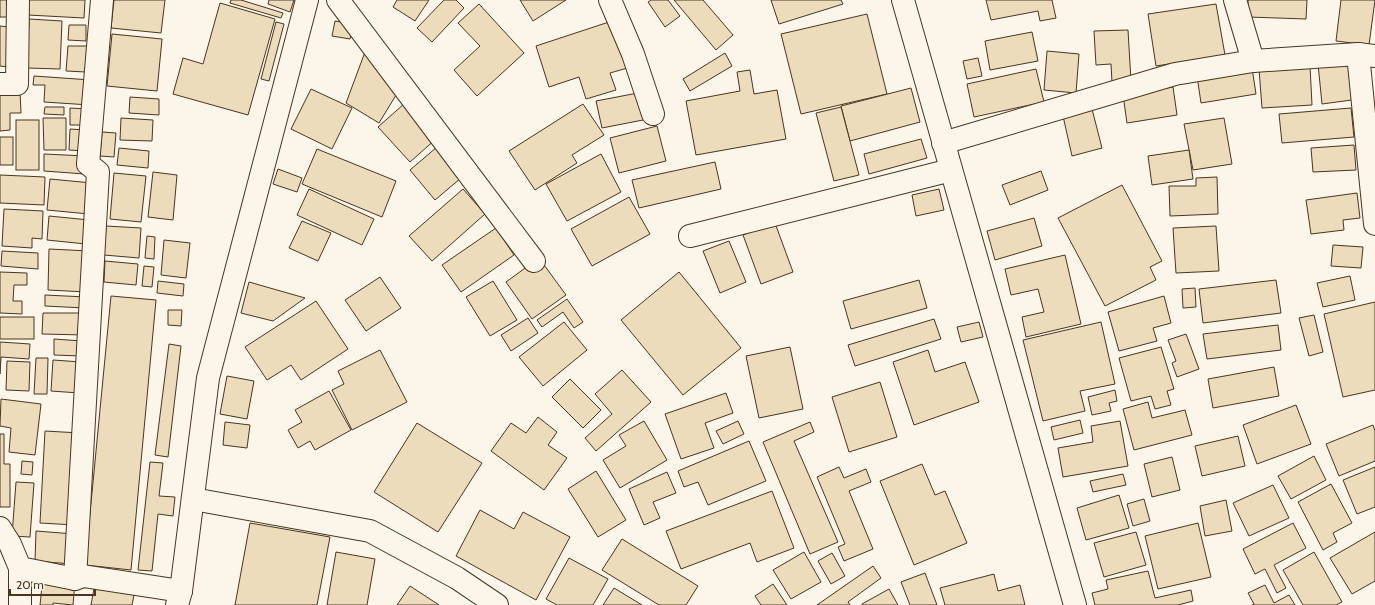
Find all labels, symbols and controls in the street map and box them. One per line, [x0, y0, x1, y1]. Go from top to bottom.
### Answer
scale bar [10, 571, 95, 597]
text: 20 m [16, 577, 44, 592]

